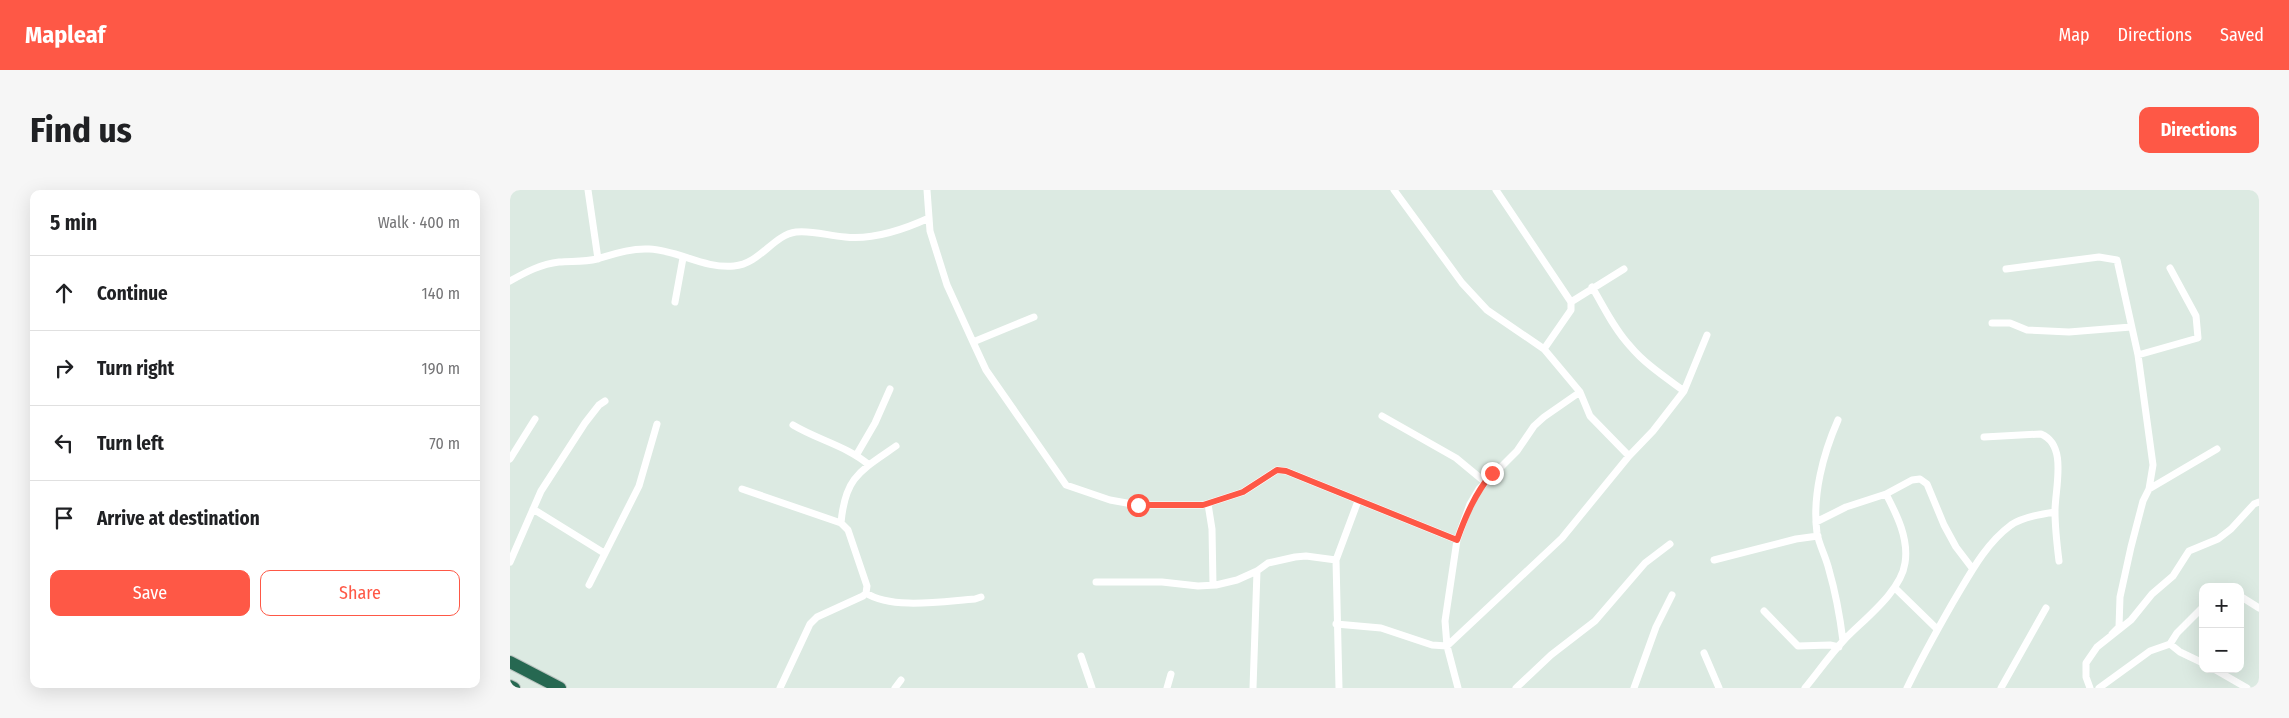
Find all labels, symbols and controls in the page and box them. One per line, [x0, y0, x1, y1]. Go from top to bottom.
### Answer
text: Mapleaf [25, 21, 105, 49]
text: Map [2058, 24, 2090, 46]
text: Directions [2118, 24, 2192, 46]
text: Saved [2220, 24, 2264, 46]
button: Directions [2139, 107, 2259, 153]
text: Find us [30, 109, 132, 151]
text: 5 min [50, 210, 97, 236]
text: Walk · 400 m [378, 213, 460, 232]
icon: ahead [50, 279, 78, 307]
text: Continue [97, 282, 168, 305]
text: 140 m [422, 284, 460, 303]
icon: right [50, 354, 78, 382]
text: Turn right [97, 357, 174, 380]
text: 190 m [422, 359, 460, 378]
icon: left [50, 429, 78, 457]
text: Turn left [97, 432, 164, 455]
text: 70 m [429, 434, 460, 453]
route end [1481, 462, 1504, 485]
route start [1127, 494, 1150, 517]
icon: arrive [50, 504, 78, 532]
text: Arrive at destination [97, 507, 260, 530]
button: Save [50, 570, 250, 616]
button: Share [260, 570, 460, 616]
map controls [2199, 583, 2244, 673]
button: + [2199, 583, 2244, 628]
button: − [2199, 628, 2244, 673]

